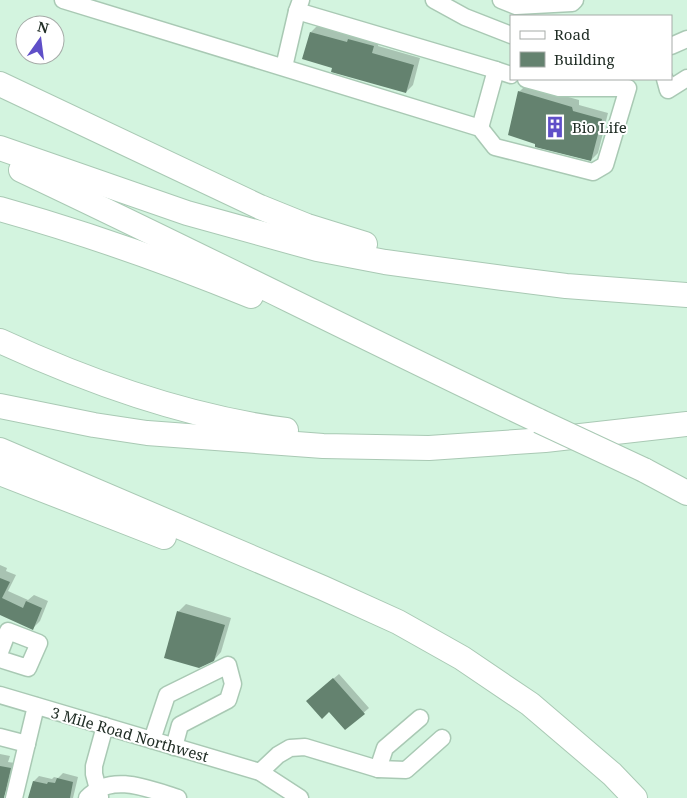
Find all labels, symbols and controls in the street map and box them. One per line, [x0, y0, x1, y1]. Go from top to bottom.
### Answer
north arrow [15, 15, 65, 65]
legend [510, 15, 672, 80]
text: N [36, 16, 51, 37]
text: Road [554, 24, 590, 44]
text: Building [554, 49, 615, 69]
building icon: Bio Life [542, 114, 568, 140]
place label: Bio Life [572, 117, 627, 137]
street label: 3 Mile Road Northwest [49, 702, 211, 766]

